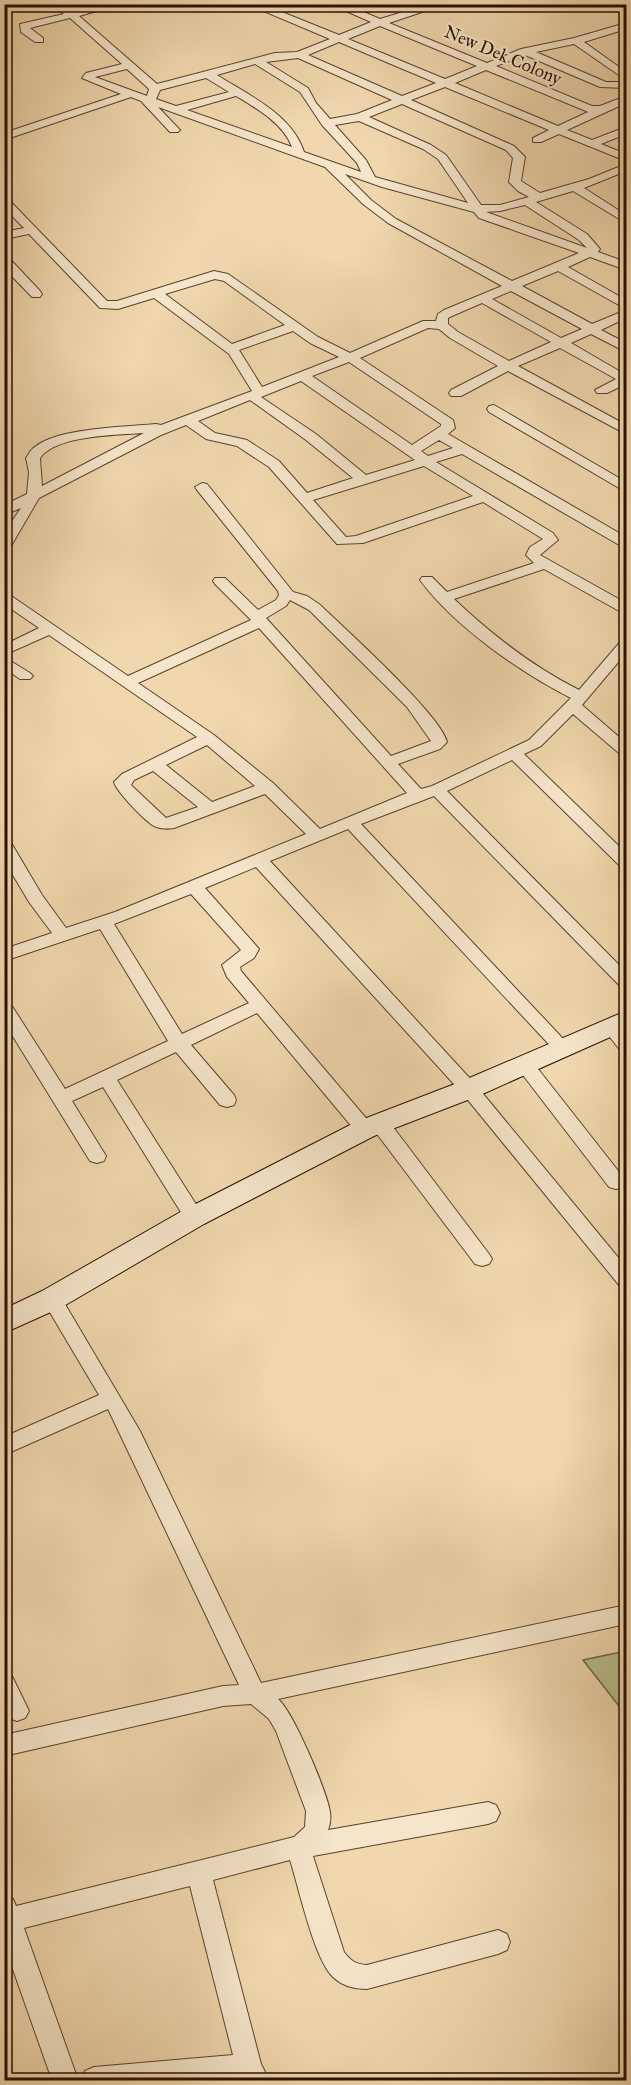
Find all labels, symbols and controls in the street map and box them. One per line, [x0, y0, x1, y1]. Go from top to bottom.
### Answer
street label: New Dek Colony [441, 20, 565, 90]

